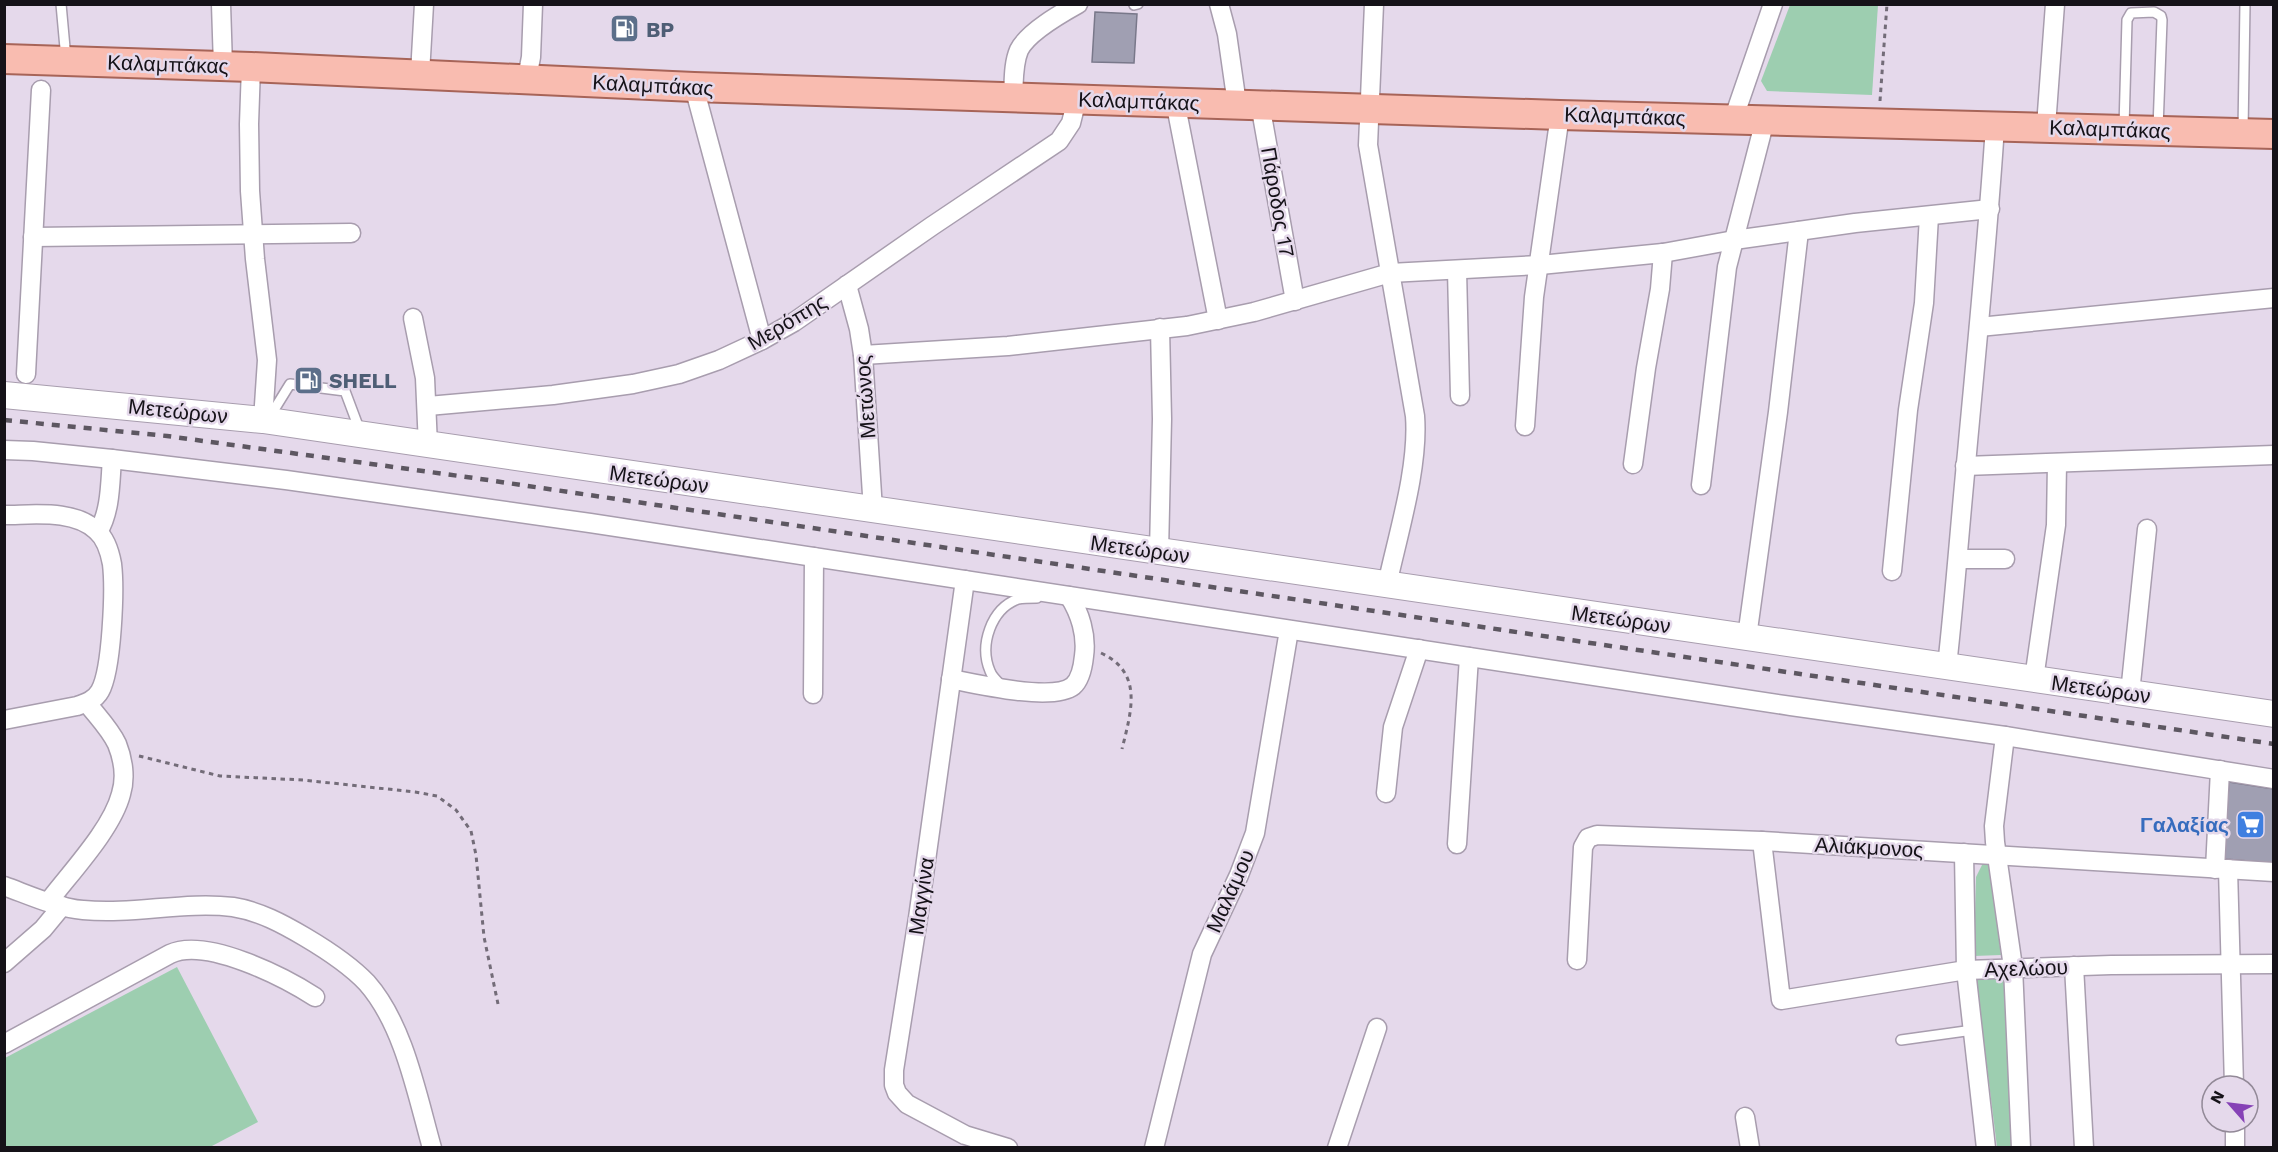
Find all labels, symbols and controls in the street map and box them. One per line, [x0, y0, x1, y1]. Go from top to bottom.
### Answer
fuel station icon: BP [609, 13, 641, 45]
place label: BP [646, 17, 674, 42]
street label: Καλαμπάκας [107, 49, 229, 79]
street label: Καλαμπάκας [592, 69, 714, 101]
street label: Καλαμπάκας [1078, 86, 1200, 116]
street label: Καλαμπάκας [1564, 101, 1686, 131]
street label: Καλαμπάκας [2049, 114, 2171, 144]
street label: Πάροδος 17 [1256, 145, 1300, 259]
street label: Μερόπης [743, 289, 831, 355]
street label: Μετώνος [850, 354, 880, 440]
fuel station icon: SHELL [292, 364, 324, 396]
place label: SHELL [329, 368, 397, 393]
street label: Μετεώρων [127, 393, 229, 429]
street label: Μετεώρων [608, 460, 710, 498]
street label: Μετεώρων [1089, 530, 1191, 568]
street label: Μετεώρων [1570, 600, 1672, 638]
street label: Μετεώρων [2050, 670, 2152, 708]
supermarket icon: Γαλαξίας [2234, 808, 2266, 840]
place label: Γαλαξίας [2140, 812, 2229, 837]
street label: Αλιάκμονος [1814, 832, 1924, 862]
street label: Μαλάμου [1201, 846, 1259, 936]
street label: Μαγγίνα [903, 856, 939, 936]
street label: Αχελώου [1984, 954, 2068, 982]
north arrow [2200, 1074, 2260, 1134]
text: N [2206, 1087, 2228, 1107]

